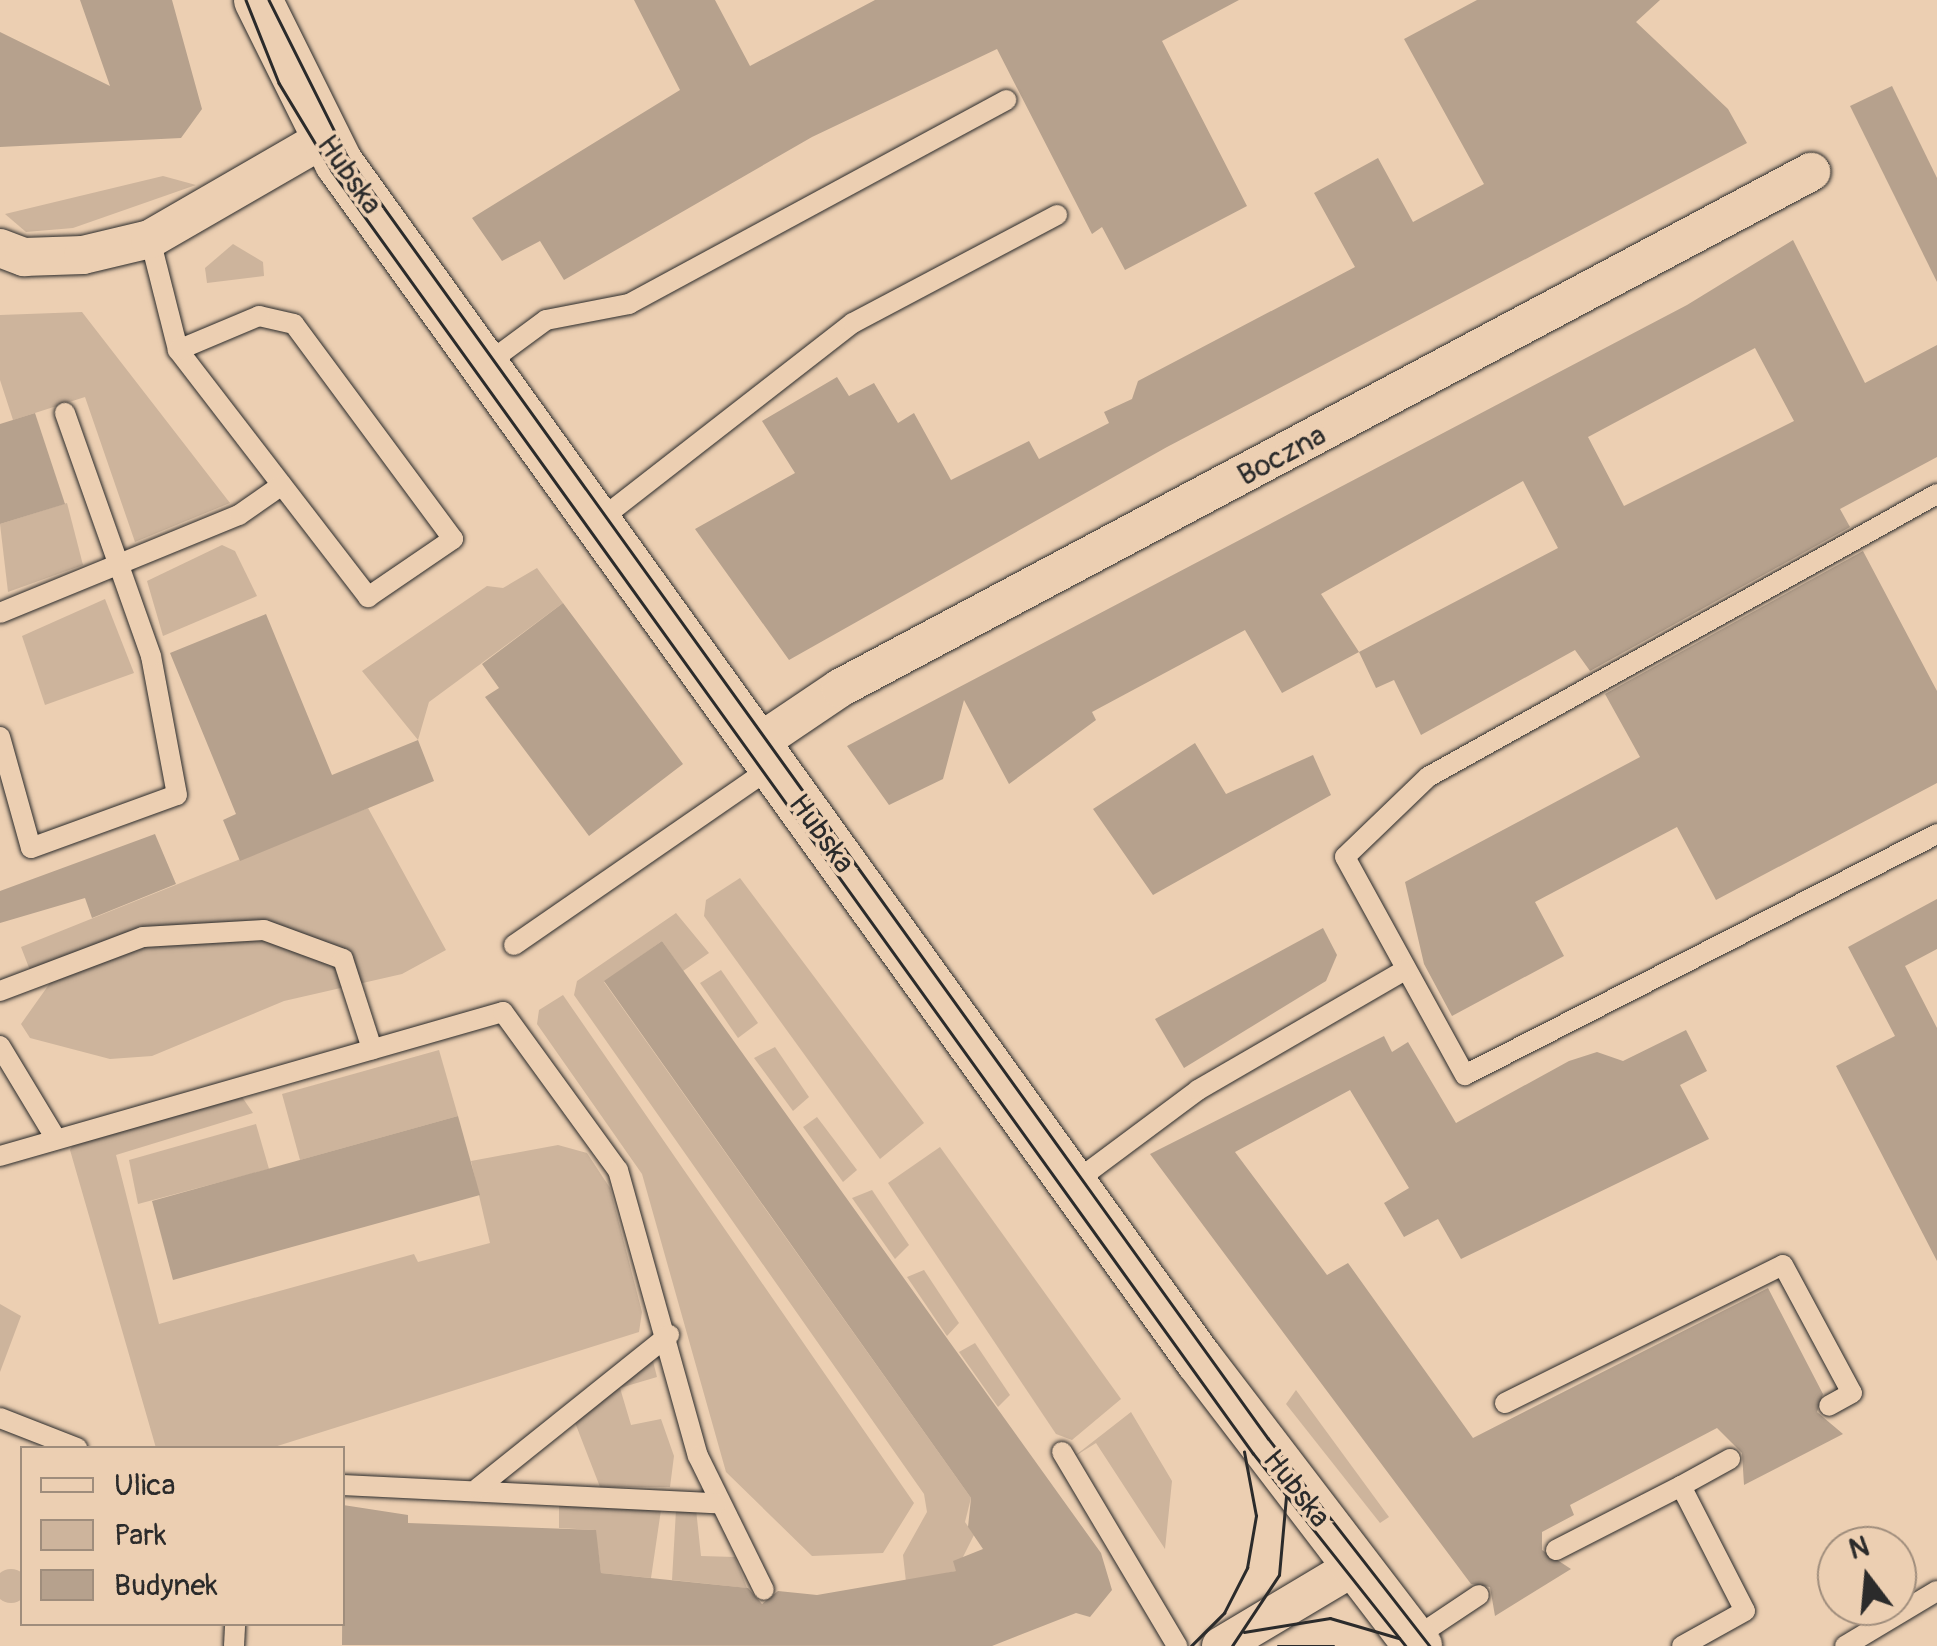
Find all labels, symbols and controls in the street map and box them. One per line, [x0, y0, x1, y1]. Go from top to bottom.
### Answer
street label: Hubska [309, 128, 389, 222]
street label: Boczna [1232, 418, 1332, 494]
street label: Hubska [780, 788, 862, 880]
street label: Hubska [1255, 1443, 1337, 1535]
legend [20, 1446, 345, 1626]
text: Ulica [114, 1467, 176, 1504]
text: Park [114, 1517, 167, 1554]
north arrow [1817, 1526, 1917, 1626]
text: N [1845, 1529, 1873, 1568]
text: Budynek [114, 1567, 218, 1604]

